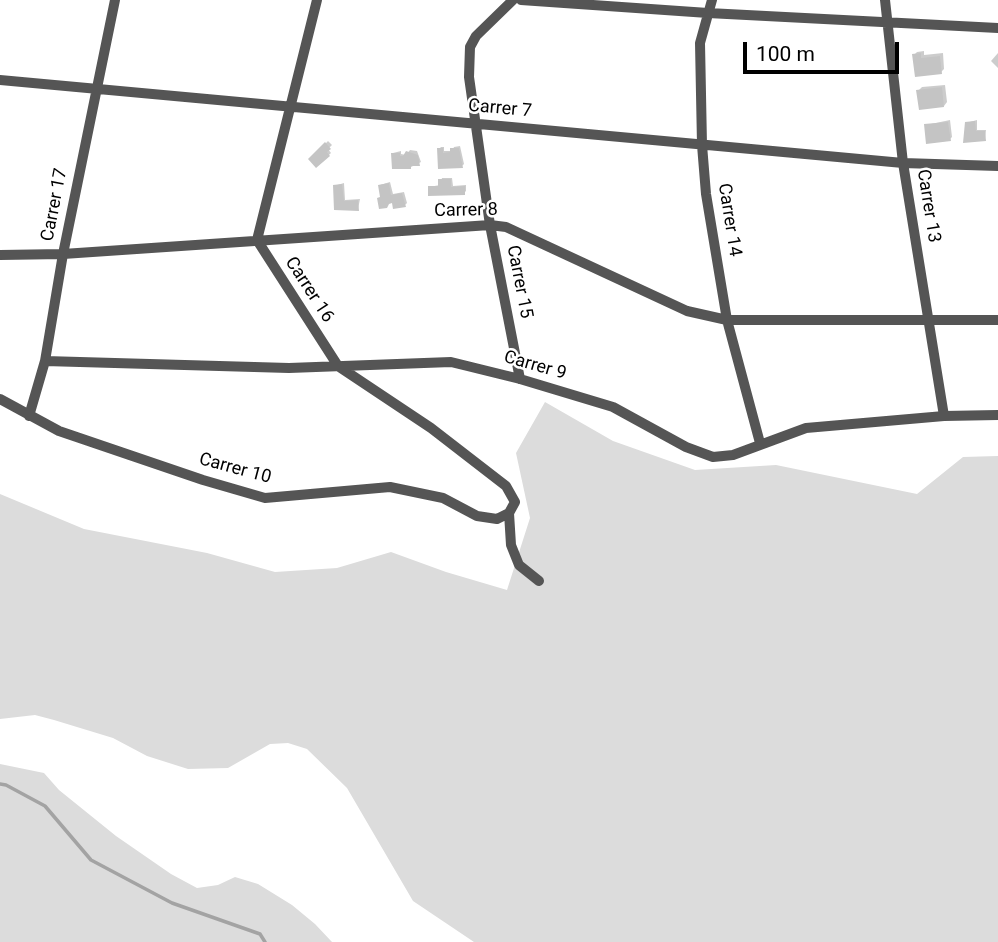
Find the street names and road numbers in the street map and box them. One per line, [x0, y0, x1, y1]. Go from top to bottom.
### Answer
street label: Carrer 7 [467, 95, 533, 123]
street label: Carrer 17 [37, 167, 73, 243]
street label: Carrer 13 [912, 168, 944, 244]
street label: Carrer 14 [713, 182, 745, 258]
street label: Carrer 8 [434, 200, 498, 222]
street label: Carrer 15 [501, 244, 537, 320]
street label: Carrer 16 [280, 253, 338, 327]
street label: Carrer 9 [501, 347, 569, 385]
street label: Carrer 10 [197, 449, 273, 489]

